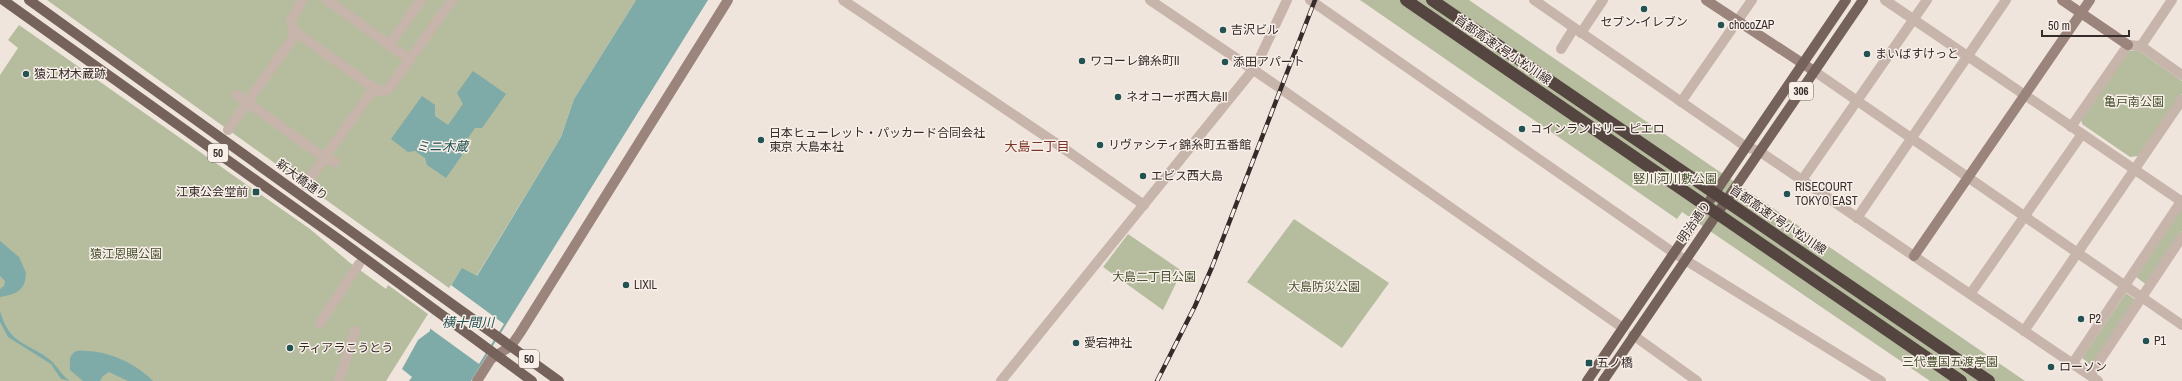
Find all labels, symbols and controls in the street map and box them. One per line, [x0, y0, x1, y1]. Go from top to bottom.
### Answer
marker: セブン-イレブン [1639, 4, 1649, 14]
street label: 首都高速7号小松川線 [1451, 12, 1555, 88]
scale bar [2042, 12, 2129, 38]
place label: セブン-イレブン [1600, 14, 1688, 30]
place label: chocoZAP [1729, 17, 1775, 33]
text: 50 m [2048, 18, 2070, 34]
marker: chocoZAP [1716, 20, 1726, 30]
place label: 吉沢ビル [1231, 22, 1279, 38]
marker: 吉沢ビル [1218, 25, 1228, 35]
place label: まいばすけっと [1875, 46, 1959, 62]
marker: まいばすけっと [1862, 49, 1872, 59]
place label: ワコーレ錦糸町II [1090, 53, 1179, 69]
place label: 添田アパート [1233, 54, 1305, 70]
marker: ワコーレ錦糸町II [1077, 56, 1087, 66]
marker: 添田アパート [1220, 57, 1230, 67]
place label: 猿江材木蔵跡 [34, 66, 106, 82]
marker: 猿江材木蔵跡 [21, 69, 31, 79]
road number: 306 [1789, 82, 1813, 100]
place label: ネオコーポ西大島II [1126, 89, 1227, 105]
marker: ネオコーポ西大島II [1113, 92, 1123, 102]
park label: 亀戸南公園 [2104, 94, 2164, 110]
place label: コインランドリー ピエロ [1530, 121, 1665, 137]
marker: コインランドリー ピエロ [1517, 124, 1527, 134]
place label: 日本ヒューレット・パッカード合同会社 東京 大島本社 [769, 125, 985, 155]
marker: 日本ヒューレット・パッカード合同会社 東京 大島本社 [756, 135, 766, 145]
place label: リヴァシティ錦糸町五番館 [1108, 137, 1251, 153]
water label: ミニ木蔵 [416, 138, 470, 155]
district label: 大島二丁目 [1004, 138, 1070, 155]
marker: リヴァシティ錦糸町五番館 [1095, 140, 1105, 150]
road number: 50 [208, 144, 228, 162]
street label: 新大橋通り [273, 156, 331, 204]
place label: エビス西大島 [1151, 168, 1223, 184]
marker: エビス西大島 [1138, 171, 1148, 181]
park label: 竪川河川敷公園 [1633, 171, 1717, 187]
place label: RISECOURT TOKYO EAST [1795, 179, 1858, 209]
street label: 首都高速7号小松川線 [1726, 182, 1830, 258]
place label: 江東公会堂前 [176, 184, 248, 200]
marker: 江東公会堂前 [251, 187, 261, 197]
marker: RISECOURT TOKYO EAST [1782, 189, 1792, 199]
street label: 明治通り [1674, 198, 1714, 246]
park label: 猿江恩賜公園 [90, 246, 162, 262]
park label: 大島二丁目公園 [1112, 269, 1196, 285]
place label: LIXIL [634, 277, 658, 293]
park label: 大島防災公園 [1288, 279, 1360, 295]
marker: LIXIL [621, 280, 631, 290]
place label: P2 [2089, 311, 2101, 327]
water label: 横十間川 [442, 314, 496, 331]
marker: P2 [2076, 314, 2086, 324]
place label: P1 [2154, 333, 2167, 349]
place label: 愛宕神社 [1084, 335, 1132, 351]
marker: P1 [2141, 336, 2151, 346]
marker: 愛宕神社 [1071, 338, 1081, 348]
place label: ティアラこうとう [298, 340, 393, 356]
marker: ティアラこうとう [285, 343, 295, 353]
road number: 50 [519, 350, 539, 368]
park label: 三代豊国五渡亭園 [1902, 354, 1998, 370]
place label: 五ノ橋 [1597, 355, 1633, 371]
marker: 五ノ橋 [1584, 358, 1594, 368]
place label: ローソン [2059, 359, 2107, 375]
marker: ローソン [2046, 362, 2056, 372]

